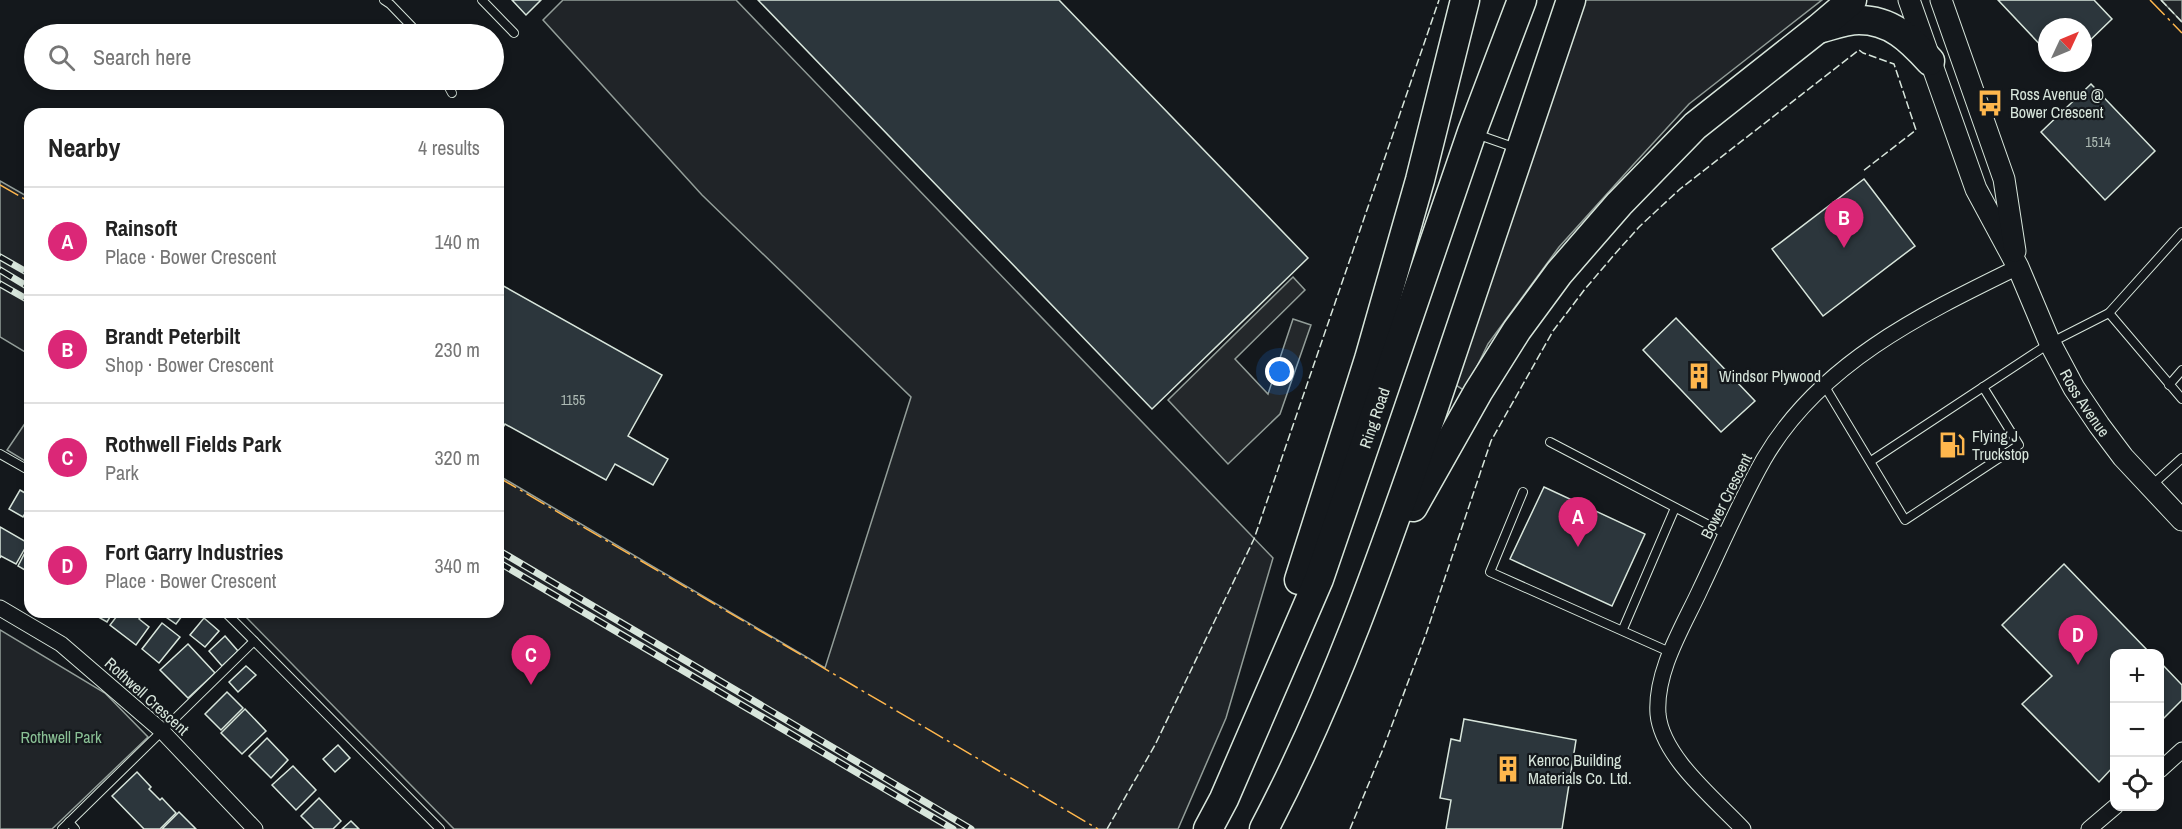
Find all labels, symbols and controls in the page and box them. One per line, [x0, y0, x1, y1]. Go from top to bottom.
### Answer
north arrow [2038, 18, 2092, 72]
search box [24, 24, 504, 90]
icon: search [45, 41, 78, 74]
text: Search here [93, 42, 191, 72]
place label: Ross Avenue @ Bower Crescent [2010, 83, 2104, 123]
bus stop icon: Ross Avenue @ Bower Crescent [1975, 88, 2005, 118]
text: Nearby [48, 130, 120, 165]
house number: 1514 [2085, 133, 2111, 151]
text: 4 results [418, 134, 480, 161]
pin: B [1824, 198, 1864, 248]
text: Rainsoft [105, 213, 177, 243]
text: A [62, 228, 73, 255]
text: 140 m [434, 228, 480, 255]
text: Place · Bower Crescent [105, 243, 276, 270]
text: Brandt Peterbilt [105, 321, 240, 351]
text: B [62, 336, 73, 363]
text: 230 m [434, 336, 480, 363]
text: Shop · Bower Crescent [105, 351, 274, 378]
your location [1265, 357, 1294, 386]
building icon: Windsor Plywood [1684, 361, 1714, 391]
place label: Windsor Plywood [1719, 365, 1821, 387]
street label: Ross Avenue [2055, 365, 2115, 441]
street label: Ring Road [1354, 385, 1395, 451]
house number: 1155 [561, 391, 585, 409]
place label: Flying J Truckstop [1972, 425, 2029, 465]
text: Rothwell Fields Park [105, 429, 281, 459]
fuel station icon: Flying J Truckstop [1937, 430, 1967, 460]
text: C [62, 444, 73, 471]
text: 320 m [434, 444, 480, 471]
street label: Bower Crescent [1695, 449, 1757, 543]
text: Park [105, 459, 139, 486]
pin: A [1558, 498, 1598, 547]
text: Fort Garry Industries [105, 537, 284, 567]
text: D [62, 552, 73, 579]
text: 340 m [434, 552, 480, 579]
text: Place · Bower Crescent [105, 567, 276, 594]
pin: D [2058, 616, 2098, 665]
pin: C [512, 636, 550, 685]
map controls [2110, 649, 2164, 811]
button: + [2110, 649, 2164, 703]
street label: Rothwell Crescent [100, 652, 194, 740]
button: − [2110, 703, 2164, 757]
park label: Rothwell Park [21, 726, 102, 748]
place label: Kenroc Building Materials Co. Ltd. [1528, 749, 1632, 789]
building icon: Kenroc Building Materials Co. Ltd. [1493, 754, 1523, 784]
button: locate [2110, 757, 2164, 811]

